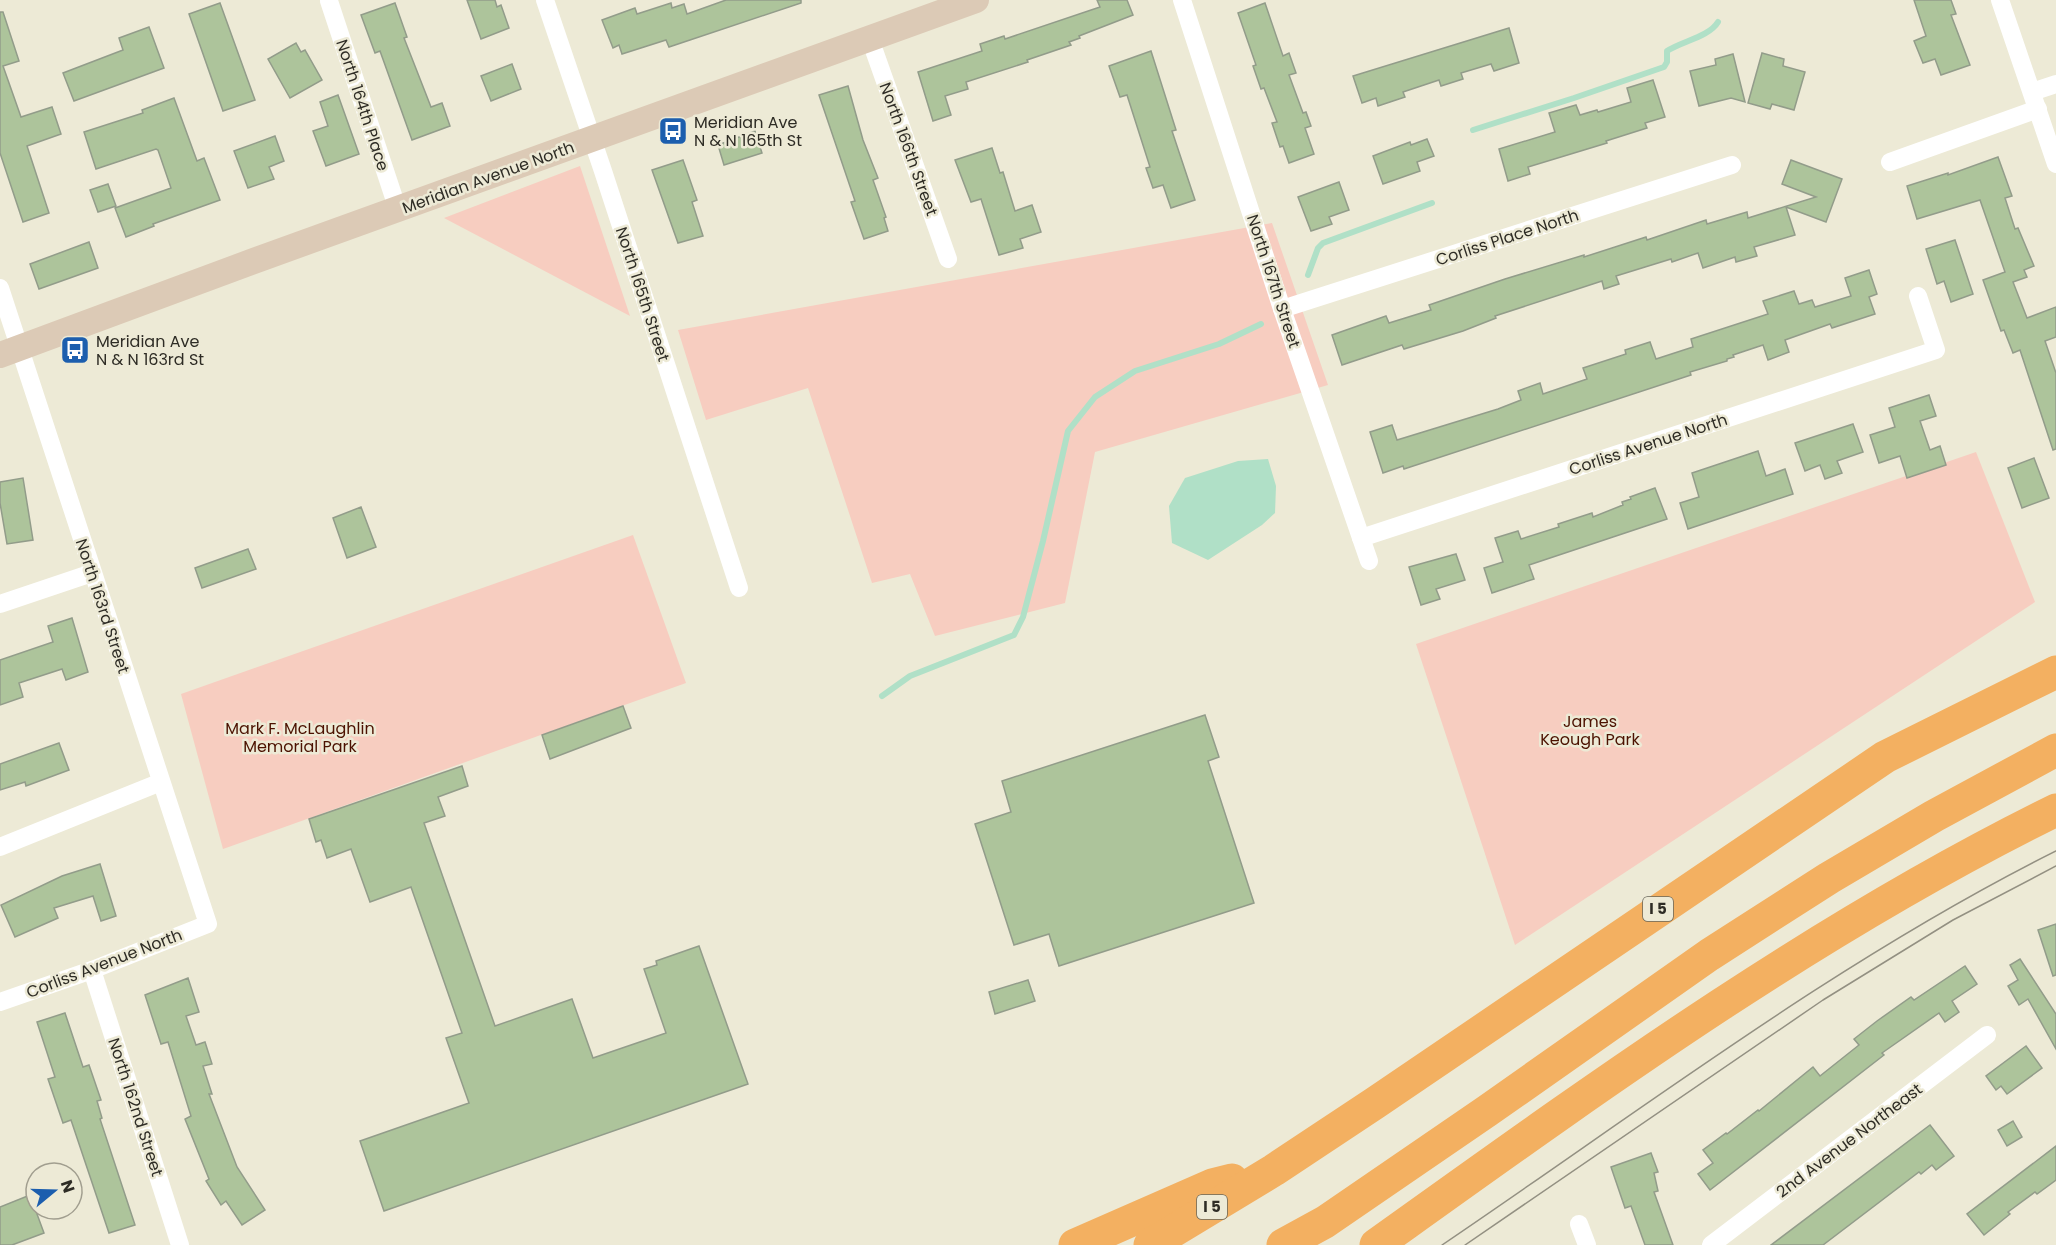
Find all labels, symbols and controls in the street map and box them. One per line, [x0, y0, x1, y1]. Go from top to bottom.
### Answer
street label: North 164th Place [330, 36, 395, 174]
street label: North 166th Street [874, 79, 943, 219]
place label: Meridian Ave N & N 165th St [694, 111, 802, 152]
bus stop icon: Meridian Ave N & N 165th St [657, 115, 689, 147]
street label: Meridian Avenue North [399, 136, 577, 219]
street label: Corliss Place North [1433, 204, 1581, 271]
street label: North 167th Street [1241, 212, 1306, 351]
street label: North 165th Street [610, 224, 675, 365]
place label: Meridian Ave N & N 163rd St [96, 330, 204, 371]
bus stop icon: Meridian Ave N & N 163rd St [59, 334, 91, 366]
street label: Corliss Avenue North [1566, 408, 1730, 481]
street label: North 163rd Street [70, 536, 135, 677]
park label: James Keough Park [1540, 710, 1641, 751]
park label: Mark F. McLaughlin Memorial Park [225, 717, 375, 758]
road number: I 5 [1643, 897, 1673, 921]
street label: Corliss Avenue North [23, 923, 185, 1004]
street label: North 162nd Street [102, 1035, 169, 1180]
street label: 2nd Avenue Northeast [1772, 1078, 1927, 1203]
north arrow [24, 1161, 84, 1221]
text: N [55, 1177, 81, 1196]
road number: I 5 [1197, 1195, 1227, 1219]

